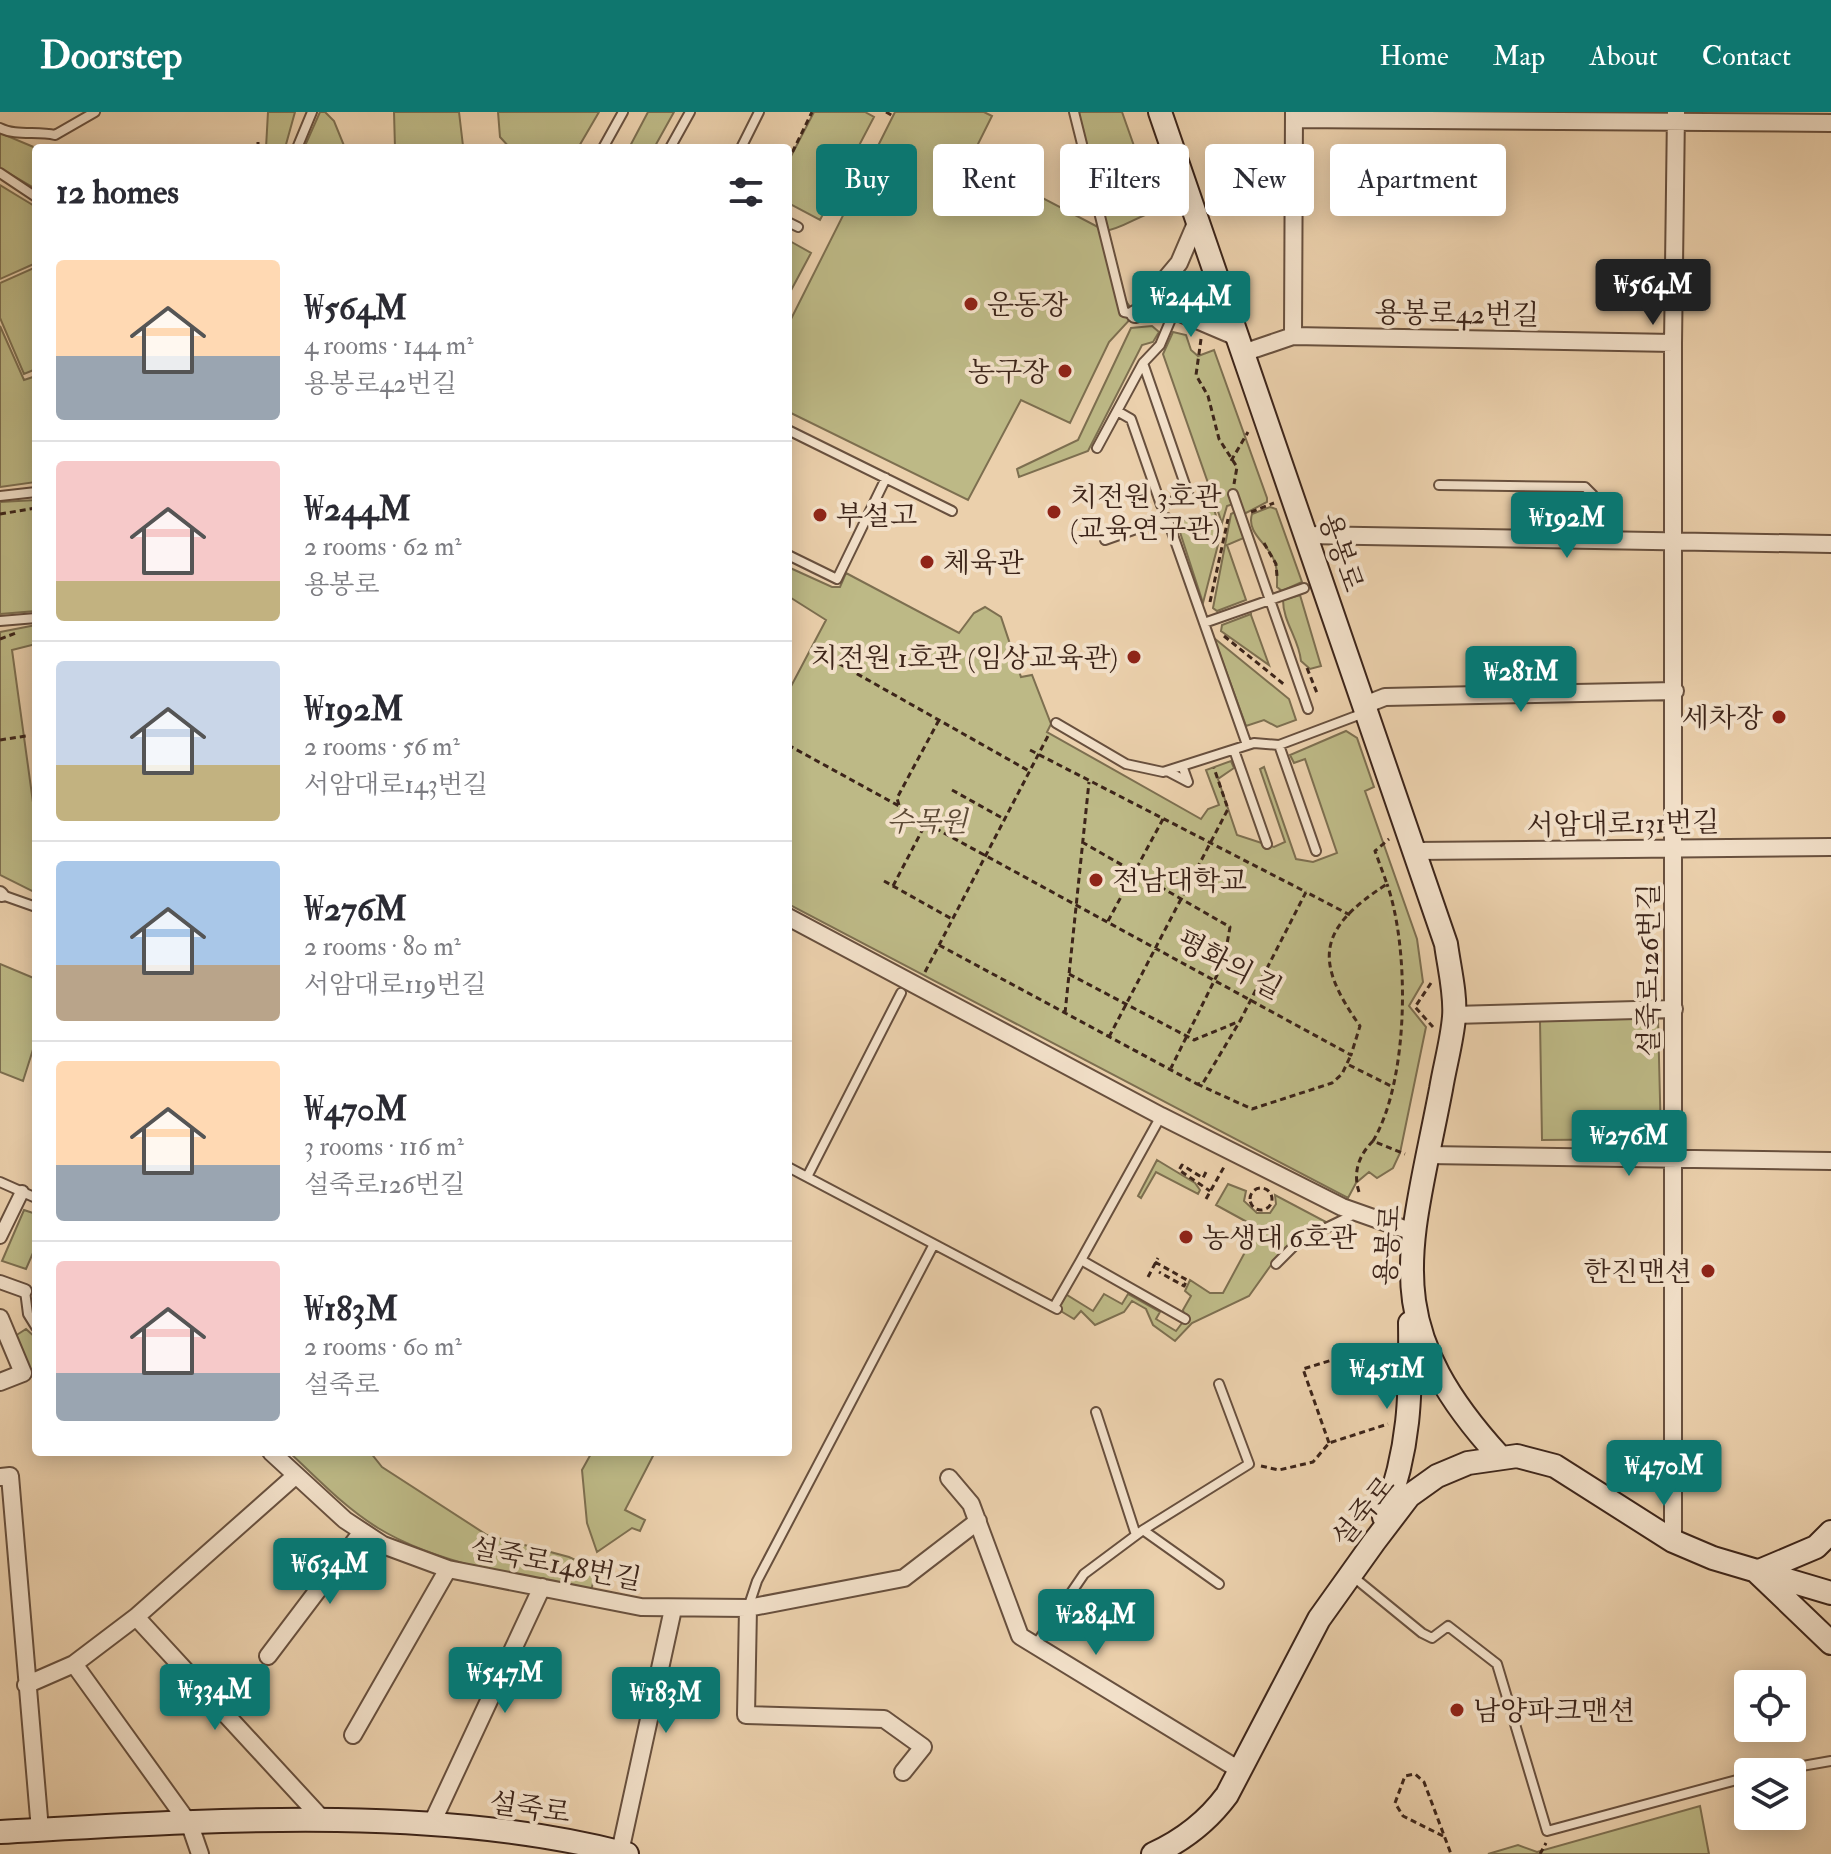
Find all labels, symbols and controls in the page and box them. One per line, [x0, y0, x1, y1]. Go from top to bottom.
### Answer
text: Doorstep [40, 32, 182, 80]
text: Home [1379, 39, 1449, 74]
text: Map [1493, 39, 1545, 74]
text: About [1589, 39, 1658, 74]
text: Contact [1702, 39, 1791, 74]
chip: Buy [816, 144, 917, 216]
chip: Rent [933, 144, 1044, 216]
chip: Filters [1060, 144, 1189, 216]
chip: New [1205, 144, 1314, 216]
chip: Apartment [1330, 144, 1506, 216]
icon: filters [724, 170, 768, 214]
text: 12 homes [56, 171, 179, 214]
pin: ₩564M [1597, 259, 1709, 327]
text: ₩564M [1614, 269, 1692, 301]
pin: ₩244M [1135, 271, 1247, 339]
text: ₩244M [1150, 281, 1232, 313]
text: ₩564M [304, 287, 407, 330]
place label: 운동장 [987, 288, 1068, 323]
icon: home [120, 292, 216, 388]
marker: 운동장 [962, 295, 980, 313]
street label: 용봉로42번길 [1374, 296, 1540, 333]
text: 4 rooms · 144 m² [304, 330, 474, 362]
place label: 농구장 [968, 355, 1049, 390]
marker: 농구장 [1056, 362, 1074, 380]
text: 용봉로42번길 [304, 368, 457, 400]
place label: 치전원 3호관 (교육연구관) [1070, 480, 1222, 547]
text: ₩244M [304, 488, 411, 531]
pin: ₩192M [1511, 492, 1623, 560]
icon: home [120, 493, 216, 589]
place label: 부설고 [836, 499, 917, 534]
text: ₩192M [1529, 502, 1605, 534]
marker: 치전원 3호관 (교육연구관) [1045, 503, 1063, 521]
marker: 부설고 [811, 506, 829, 524]
street label: 용봉로 [1311, 508, 1370, 597]
text: 2 rooms · 62 m² [304, 531, 462, 563]
place label: 체육관 [943, 546, 1024, 581]
marker: 체육관 [918, 553, 936, 571]
text: 용봉로 [304, 569, 379, 601]
place label: 치전원 1호관 (임상교육관) [810, 641, 1118, 676]
pin: ₩281M [1465, 646, 1577, 714]
marker: 치전원 1호관 (임상교육관) [1125, 648, 1143, 666]
text: ₩281M [1483, 656, 1559, 688]
text: ₩192M [304, 688, 404, 731]
icon: home [120, 693, 216, 789]
place label: 세차장 [1682, 701, 1763, 736]
marker: 세차장 [1770, 708, 1788, 726]
text: 2 rooms · 56 m² [304, 731, 460, 763]
text: 서암대로143번길 [304, 769, 488, 801]
park label: 수목원 [886, 805, 970, 840]
street label: 서암대로131번길 [1526, 805, 1720, 844]
place label: 전남대학교 [1112, 864, 1247, 899]
marker: 전남대학교 [1087, 871, 1105, 889]
street label: 설죽로126번길 [1632, 883, 1667, 1057]
text: ₩276M [304, 888, 407, 931]
icon: home [120, 893, 216, 989]
street label: 평화의 길 [1171, 923, 1288, 1008]
text: 2 rooms · 80 m² [304, 931, 461, 963]
text: 서암대로119번길 [304, 969, 486, 1001]
text: ₩470M [304, 1088, 407, 1131]
icon: home [120, 1093, 216, 1189]
pin: ₩276M [1573, 1110, 1685, 1178]
text: ₩276M [1590, 1120, 1668, 1152]
text: 3 rooms · 116 m² [304, 1131, 464, 1163]
text: 설죽로126번길 [304, 1169, 465, 1201]
street label: 용봉로 [1368, 1203, 1409, 1287]
place label: 농생대 6호관 [1202, 1221, 1357, 1256]
marker: 농생대 6호관 [1177, 1228, 1195, 1246]
place label: 한진맨션 [1584, 1255, 1692, 1290]
marker: 한진맨션 [1699, 1262, 1717, 1280]
text: ₩183M [304, 1288, 398, 1331]
icon: home [120, 1293, 216, 1389]
text: 2 rooms · 60 m² [304, 1331, 462, 1363]
pin: ₩451M [1331, 1343, 1443, 1411]
text: ₩451M [1349, 1353, 1425, 1385]
text: 설죽로 [304, 1369, 379, 1401]
pin: ₩470M [1608, 1440, 1720, 1508]
text: ₩470M [1624, 1450, 1704, 1482]
street label: 설죽로 [1325, 1469, 1403, 1554]
street label: 설죽로148번길 [467, 1531, 644, 1598]
pin: ₩634M [274, 1538, 386, 1606]
text: ₩634M [291, 1548, 369, 1580]
pin: ₩284M [1040, 1589, 1152, 1657]
text: ₩284M [1056, 1599, 1136, 1631]
pin: ₩547M [449, 1647, 561, 1715]
text: ₩547M [467, 1657, 543, 1689]
pin: ₩334M [159, 1664, 271, 1732]
pin: ₩183M [610, 1667, 722, 1735]
map controls [1734, 1670, 1806, 1830]
button: locate [1734, 1670, 1806, 1742]
text: ₩334M [178, 1674, 252, 1706]
text: ₩183M [630, 1677, 702, 1709]
place label: 남양파크맨션 [1473, 1694, 1635, 1729]
marker: 남양파크맨션 [1448, 1701, 1466, 1719]
button: layers [1734, 1758, 1806, 1830]
street label: 설죽로 [487, 1786, 572, 1831]

